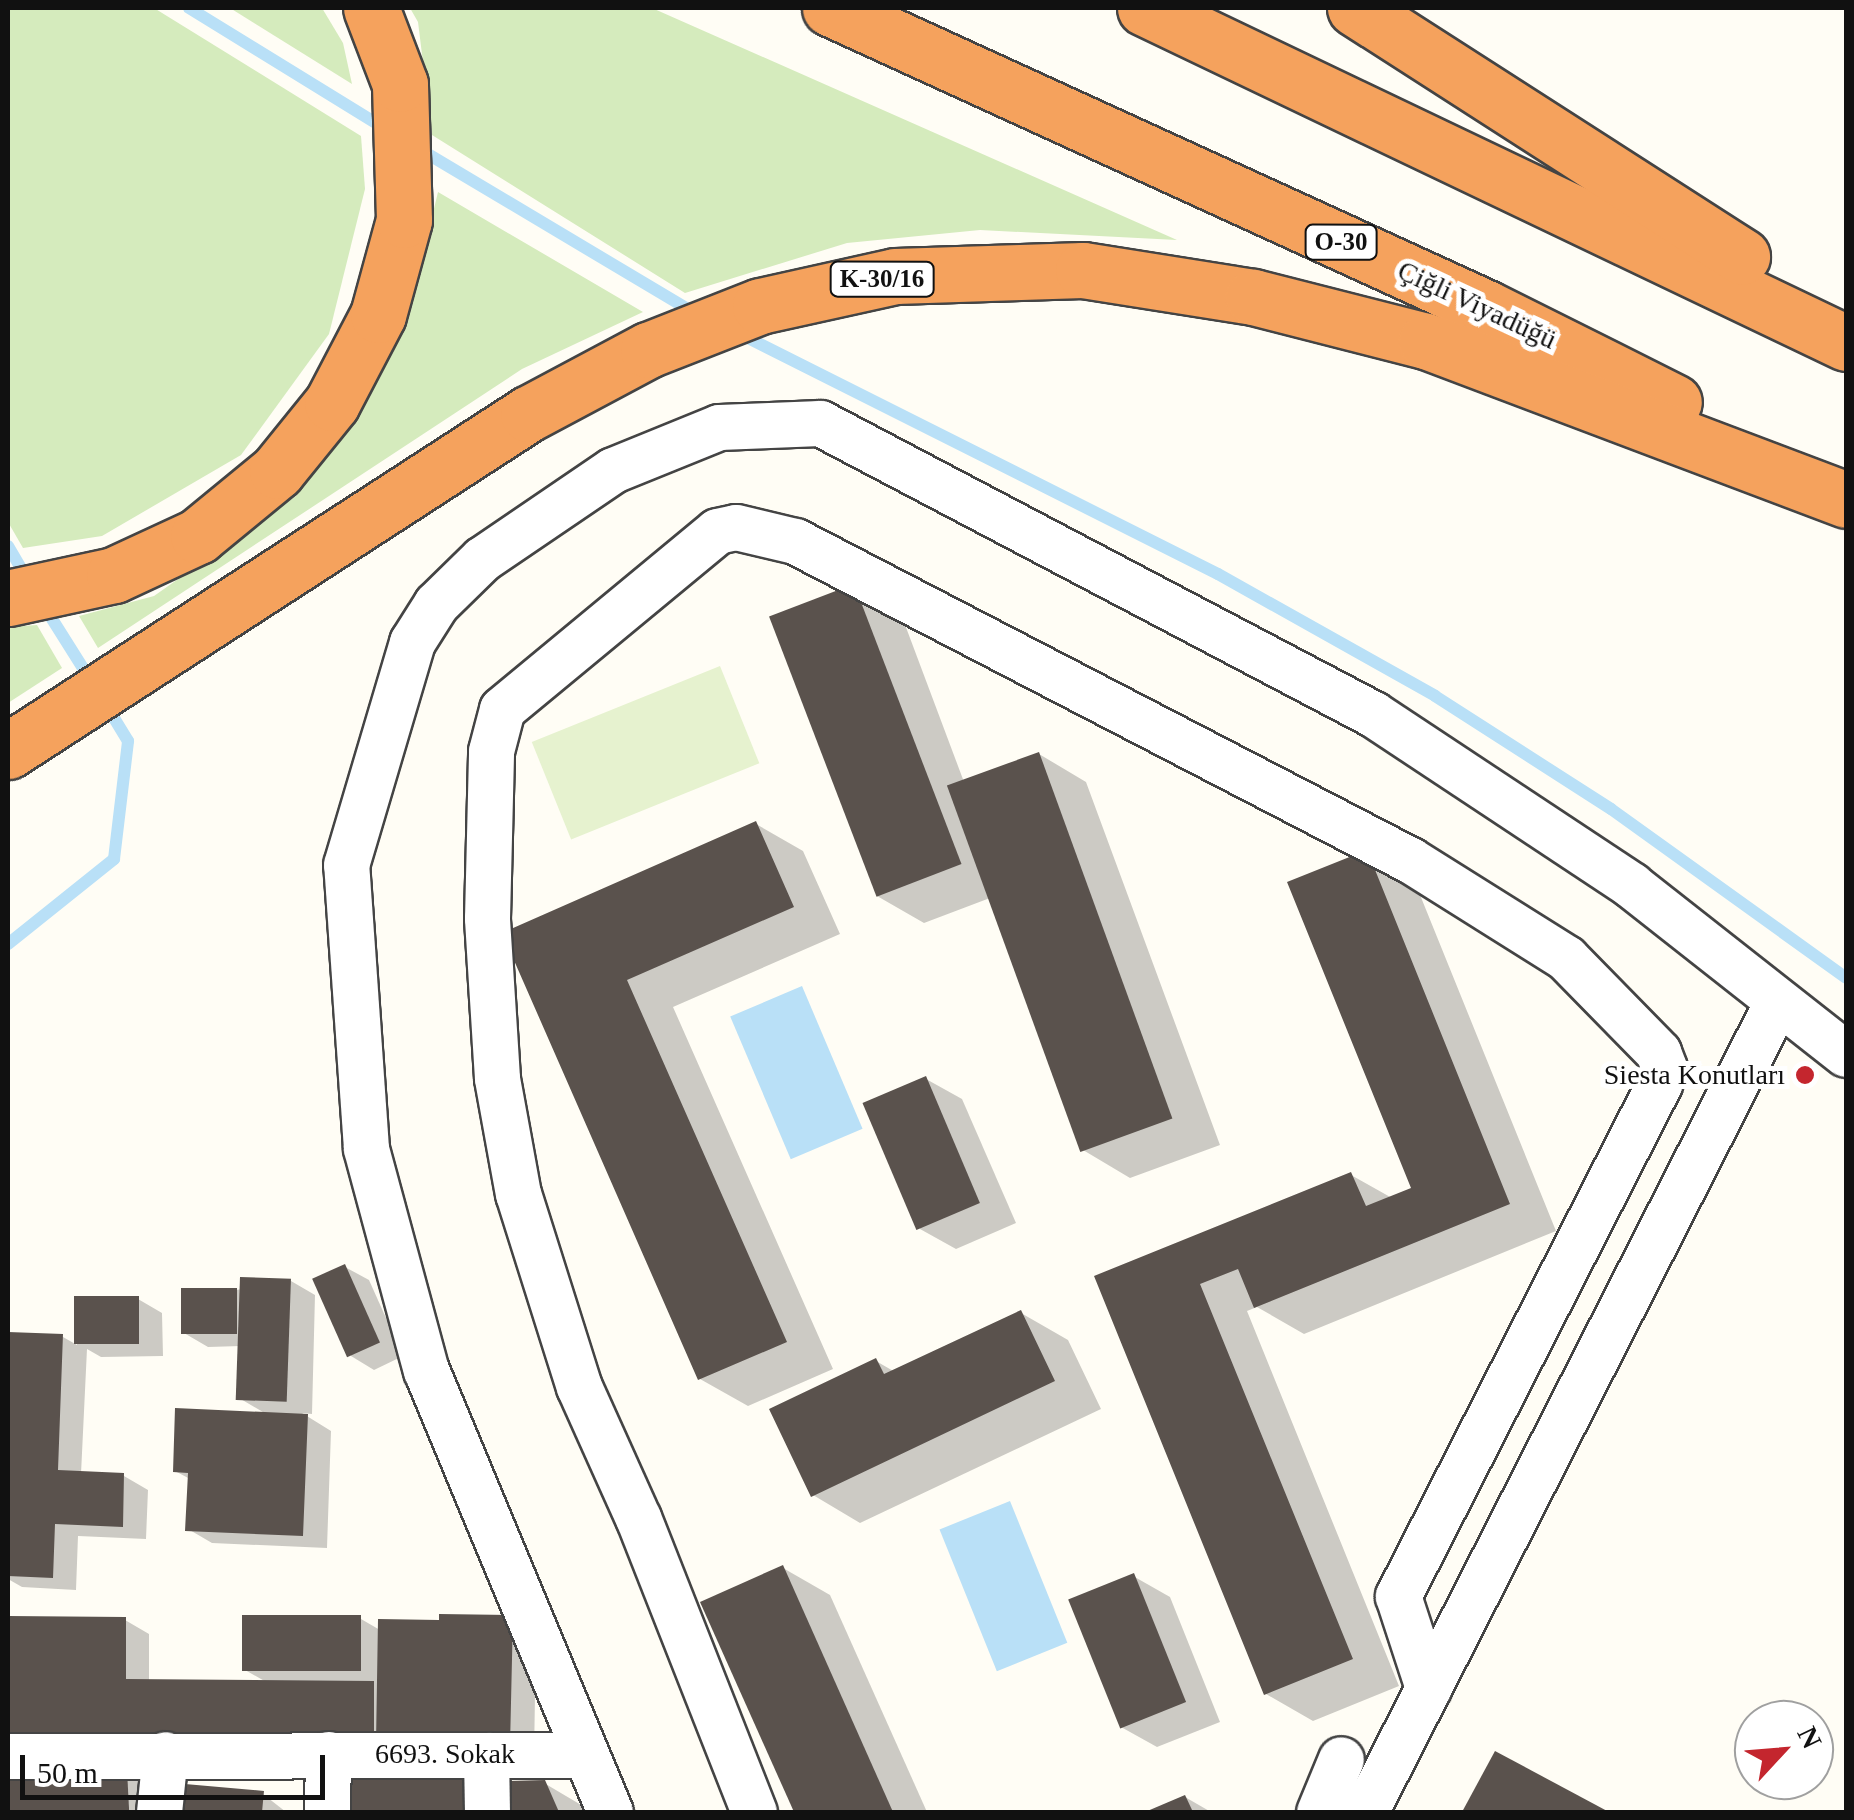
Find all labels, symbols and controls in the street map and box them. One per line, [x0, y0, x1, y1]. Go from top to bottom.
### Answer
road number: O-30 [1304, 222, 1378, 262]
street label: Çiğli Viyadüğü [1392, 253, 1562, 357]
road number: K-30/16 [830, 259, 934, 299]
place label: Siesta Konutları [1604, 1058, 1785, 1092]
marker: Siesta Konutları [1794, 1064, 1816, 1086]
north arrow [1734, 1700, 1834, 1800]
text: N [1791, 1722, 1828, 1753]
scale bar [25, 1735, 330, 1797]
street label: 6693. Sokak [375, 1737, 515, 1771]
text: 50 m [37, 1756, 98, 1789]

